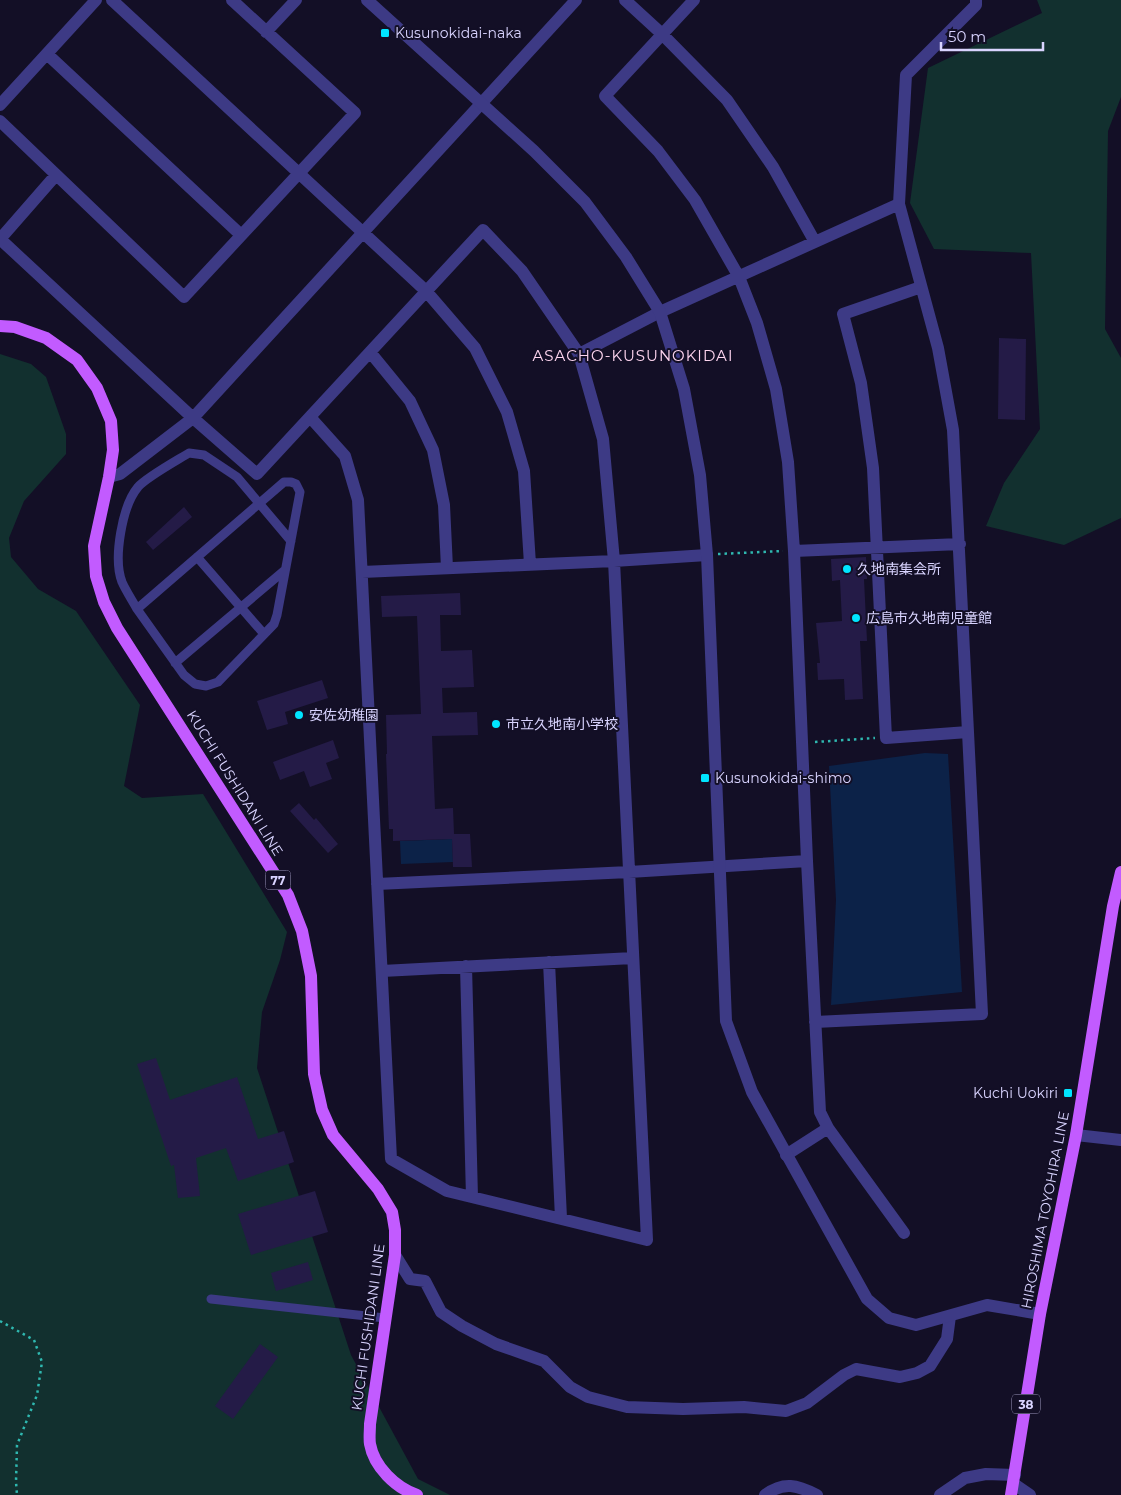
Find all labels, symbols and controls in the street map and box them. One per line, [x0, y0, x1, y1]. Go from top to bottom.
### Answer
scale bar [941, 20, 1044, 52]
place label: Kusunokidai-naka [395, 24, 522, 42]
marker: Kusunokidai-naka [379, 27, 391, 39]
text: 50 m [948, 27, 986, 46]
district label: ASACHO-KUSUNOKIDAI [533, 346, 733, 365]
place label: 久地南集会所 [857, 560, 941, 578]
marker: 久地南集会所 [841, 563, 853, 575]
place label: 広島市久地南児童館 [866, 609, 992, 627]
marker: 広島市久地南児童館 [850, 612, 862, 624]
place label: 安佐幼稚園 [309, 706, 379, 724]
street label: KUCHI FUSHIDANI LINE [183, 707, 287, 859]
marker: 安佐幼稚園 [293, 709, 305, 721]
place label: 市立久地南小学校 [506, 715, 618, 733]
marker: 市立久地南小学校 [490, 718, 502, 730]
place label: Kusunokidai-shimo [715, 769, 851, 787]
marker: Kusunokidai-shimo [699, 772, 711, 784]
road number: 77 [266, 870, 290, 890]
place label: Kuchi Uokiri [973, 1084, 1058, 1102]
marker: Kuchi Uokiri [1062, 1087, 1074, 1099]
street label: HIROSHIMA TOYOHIRA LINE [1017, 1110, 1073, 1310]
street label: KUCHI FUSHIDANI LINE [347, 1242, 389, 1412]
road number: 38 [1012, 1395, 1040, 1414]

